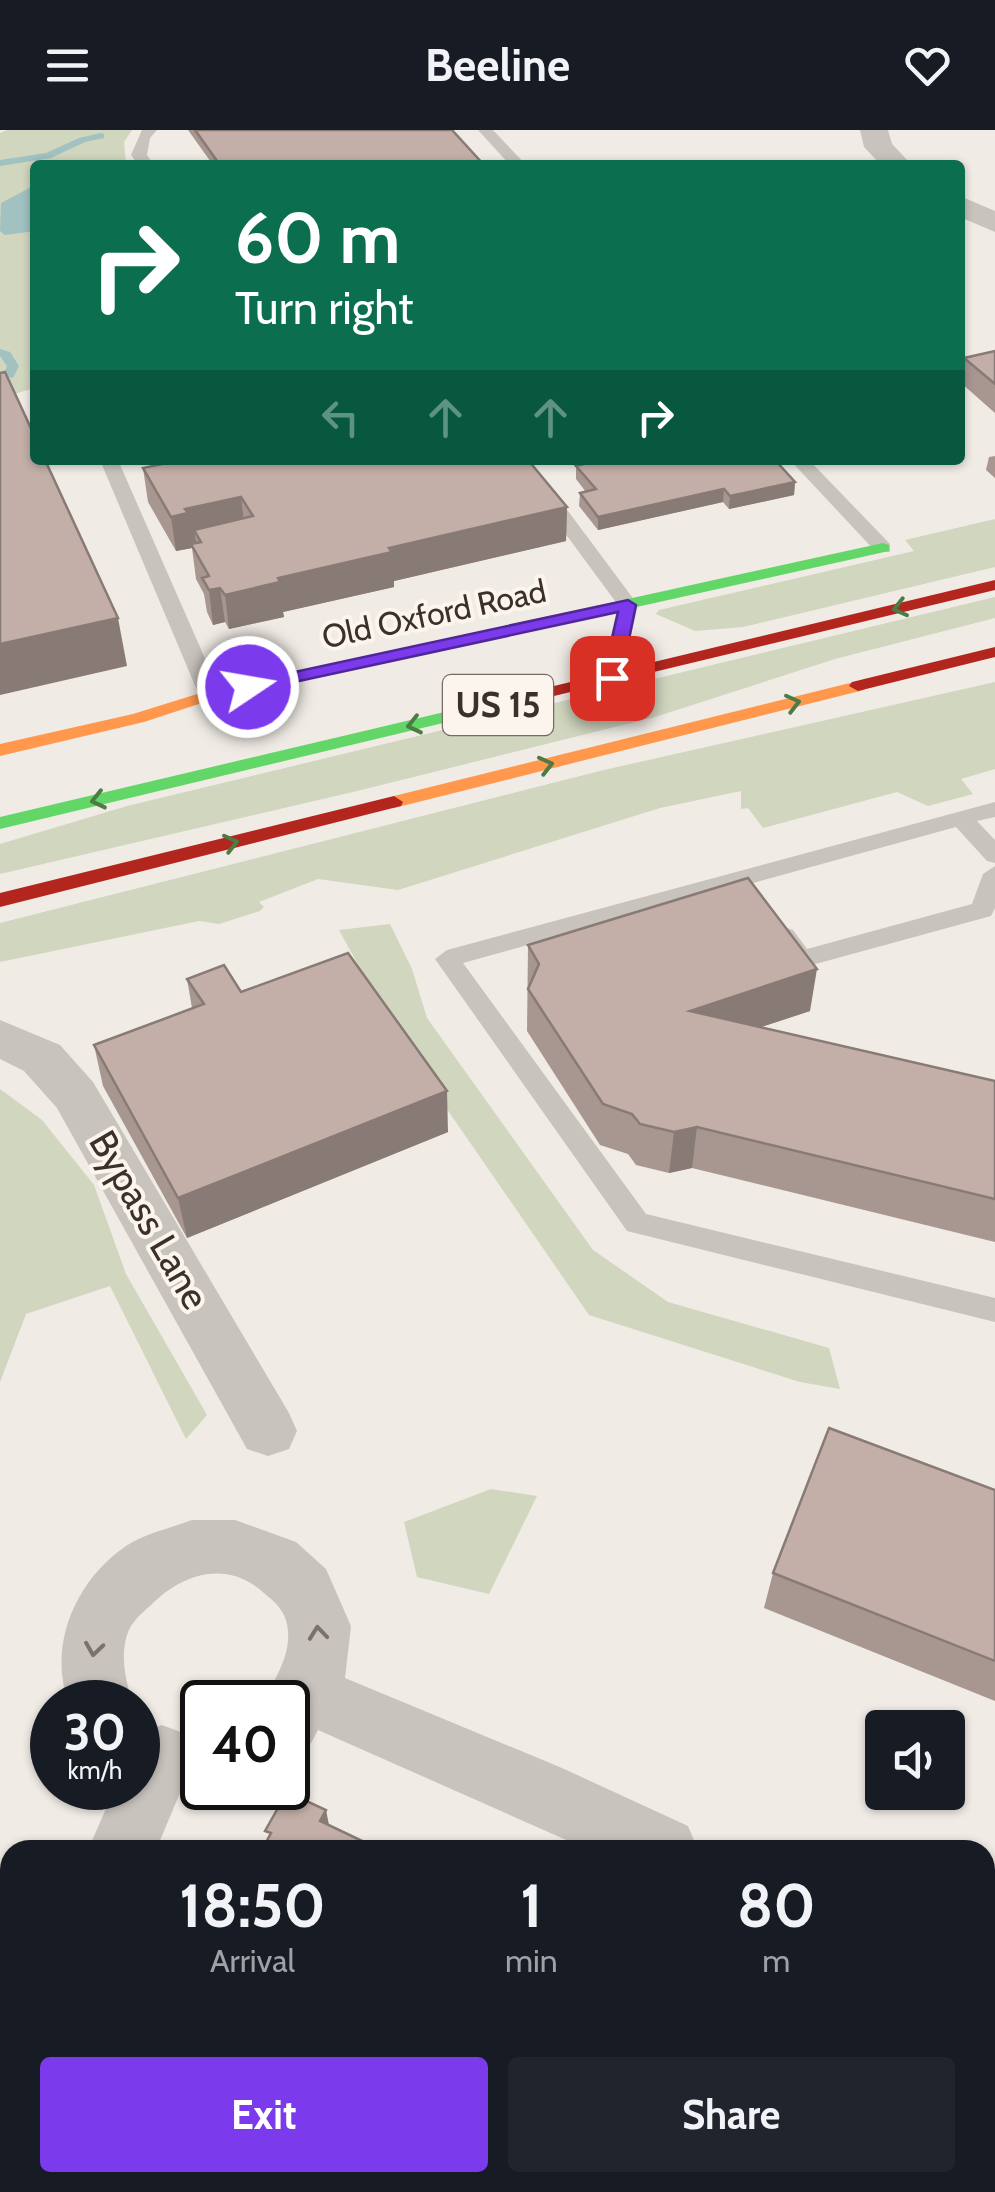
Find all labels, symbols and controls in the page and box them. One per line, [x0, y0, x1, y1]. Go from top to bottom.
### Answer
icon: menu [40, 38, 95, 93]
text: Beeline [425, 38, 570, 92]
icon: heart [900, 38, 955, 93]
text: 60 m [235, 195, 400, 281]
icon: right [70, 200, 200, 330]
text: Turn right [235, 281, 414, 335]
icon: left [313, 390, 368, 445]
icon: ahead [418, 390, 473, 445]
icon: ahead [523, 390, 578, 445]
icon: right [628, 390, 683, 445]
street label: Old Oxford Road [318, 571, 550, 656]
one-way arrow [892, 596, 909, 617]
position arrow [196, 635, 300, 739]
pin [570, 636, 655, 721]
icon: arrive [585, 651, 640, 706]
road number: US 15 [443, 675, 553, 735]
one-way arrow [784, 694, 801, 715]
one-way arrow [406, 713, 423, 734]
one-way arrow [537, 756, 554, 777]
one-way arrow [90, 788, 107, 809]
one-way arrow [222, 834, 239, 855]
street label: Bypass Lane [79, 1122, 219, 1317]
one-way arrow [308, 1625, 330, 1641]
one-way arrow [85, 1641, 106, 1657]
speed limit sign: 40 [180, 1680, 310, 1810]
text: 30 [64, 1702, 126, 1763]
map controls [865, 1710, 965, 1810]
button: sound [865, 1710, 965, 1810]
text: km/h [68, 1755, 122, 1785]
text: 18:50 [179, 1869, 326, 1942]
text: 1 [520, 1869, 542, 1942]
text: 80 [737, 1869, 816, 1942]
text: Arrival [210, 1941, 295, 1980]
text: min [505, 1941, 558, 1980]
text: m [762, 1941, 790, 1980]
button: Exit [40, 2057, 488, 2172]
button: Share [508, 2057, 955, 2172]

